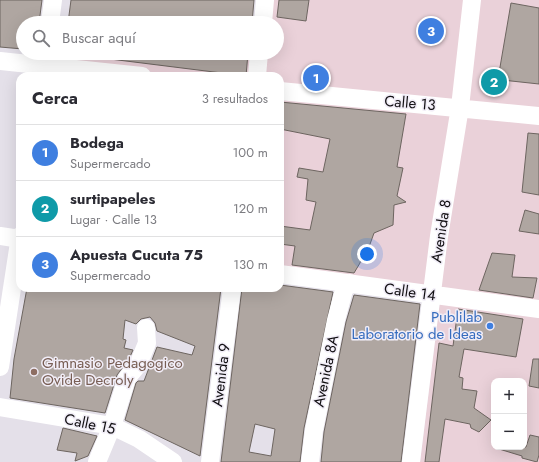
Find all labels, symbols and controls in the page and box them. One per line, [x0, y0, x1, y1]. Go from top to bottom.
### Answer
search box [16, 16, 284, 60]
pin: 3 [418, 16, 444, 46]
icon: search [30, 27, 52, 49]
text: Buscar aquí [62, 27, 136, 49]
pin: 1 [303, 63, 329, 93]
pin: 2 [481, 67, 507, 97]
text: Cerca [32, 86, 78, 110]
text: 3 resultados [202, 89, 268, 108]
street label: Calle 13 [383, 90, 437, 116]
text: Bodega [70, 132, 124, 154]
text: 1 [42, 143, 48, 162]
text: 100 m [233, 143, 268, 162]
text: Supermercado [70, 154, 151, 173]
text: surtipapeles [70, 188, 155, 210]
street label: Avenida 8 [425, 198, 457, 264]
text: 2 [41, 199, 49, 218]
text: 120 m [233, 199, 268, 218]
text: Lugar · Calle 13 [70, 210, 157, 229]
text: Apuesta Cucuta 75 [70, 244, 203, 266]
your location [357, 244, 377, 264]
text: 3 [41, 255, 49, 274]
text: 130 m [233, 255, 268, 274]
text: Supermercado [70, 266, 151, 285]
street label: Calle 14 [383, 277, 438, 307]
place label: Publilab Laboratorio de Ideas [351, 306, 482, 345]
marker: Publilab Laboratorio de Ideas [485, 321, 495, 331]
street label: Avenida 8A [308, 333, 344, 409]
street label: Avenida 9 [206, 342, 236, 408]
place label: Gimnasio Pedagogico Ovide Decroly [42, 352, 183, 391]
marker: Gimnasio Pedagogico Ovide Decroly [29, 367, 39, 377]
map controls [491, 378, 527, 450]
button: + [491, 378, 527, 414]
street label: Calle 15 [62, 408, 118, 440]
button: − [491, 414, 527, 450]

